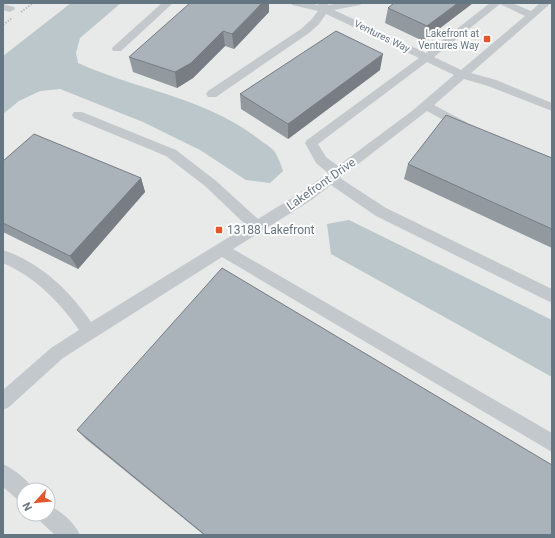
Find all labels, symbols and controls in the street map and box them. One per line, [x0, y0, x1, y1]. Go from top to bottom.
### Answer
street label: Ventures Way [352, 18, 412, 54]
place label: Lakefront at Ventures Way [418, 28, 479, 51]
marker: Lakefront at Ventures Way [482, 34, 492, 44]
street label: Lakefront Drive [284, 155, 358, 213]
place label: 13188 Lakefront [227, 223, 315, 237]
marker: 13188 Lakefront [214, 225, 224, 235]
north arrow [16, 482, 56, 522]
text: N [20, 500, 35, 513]

